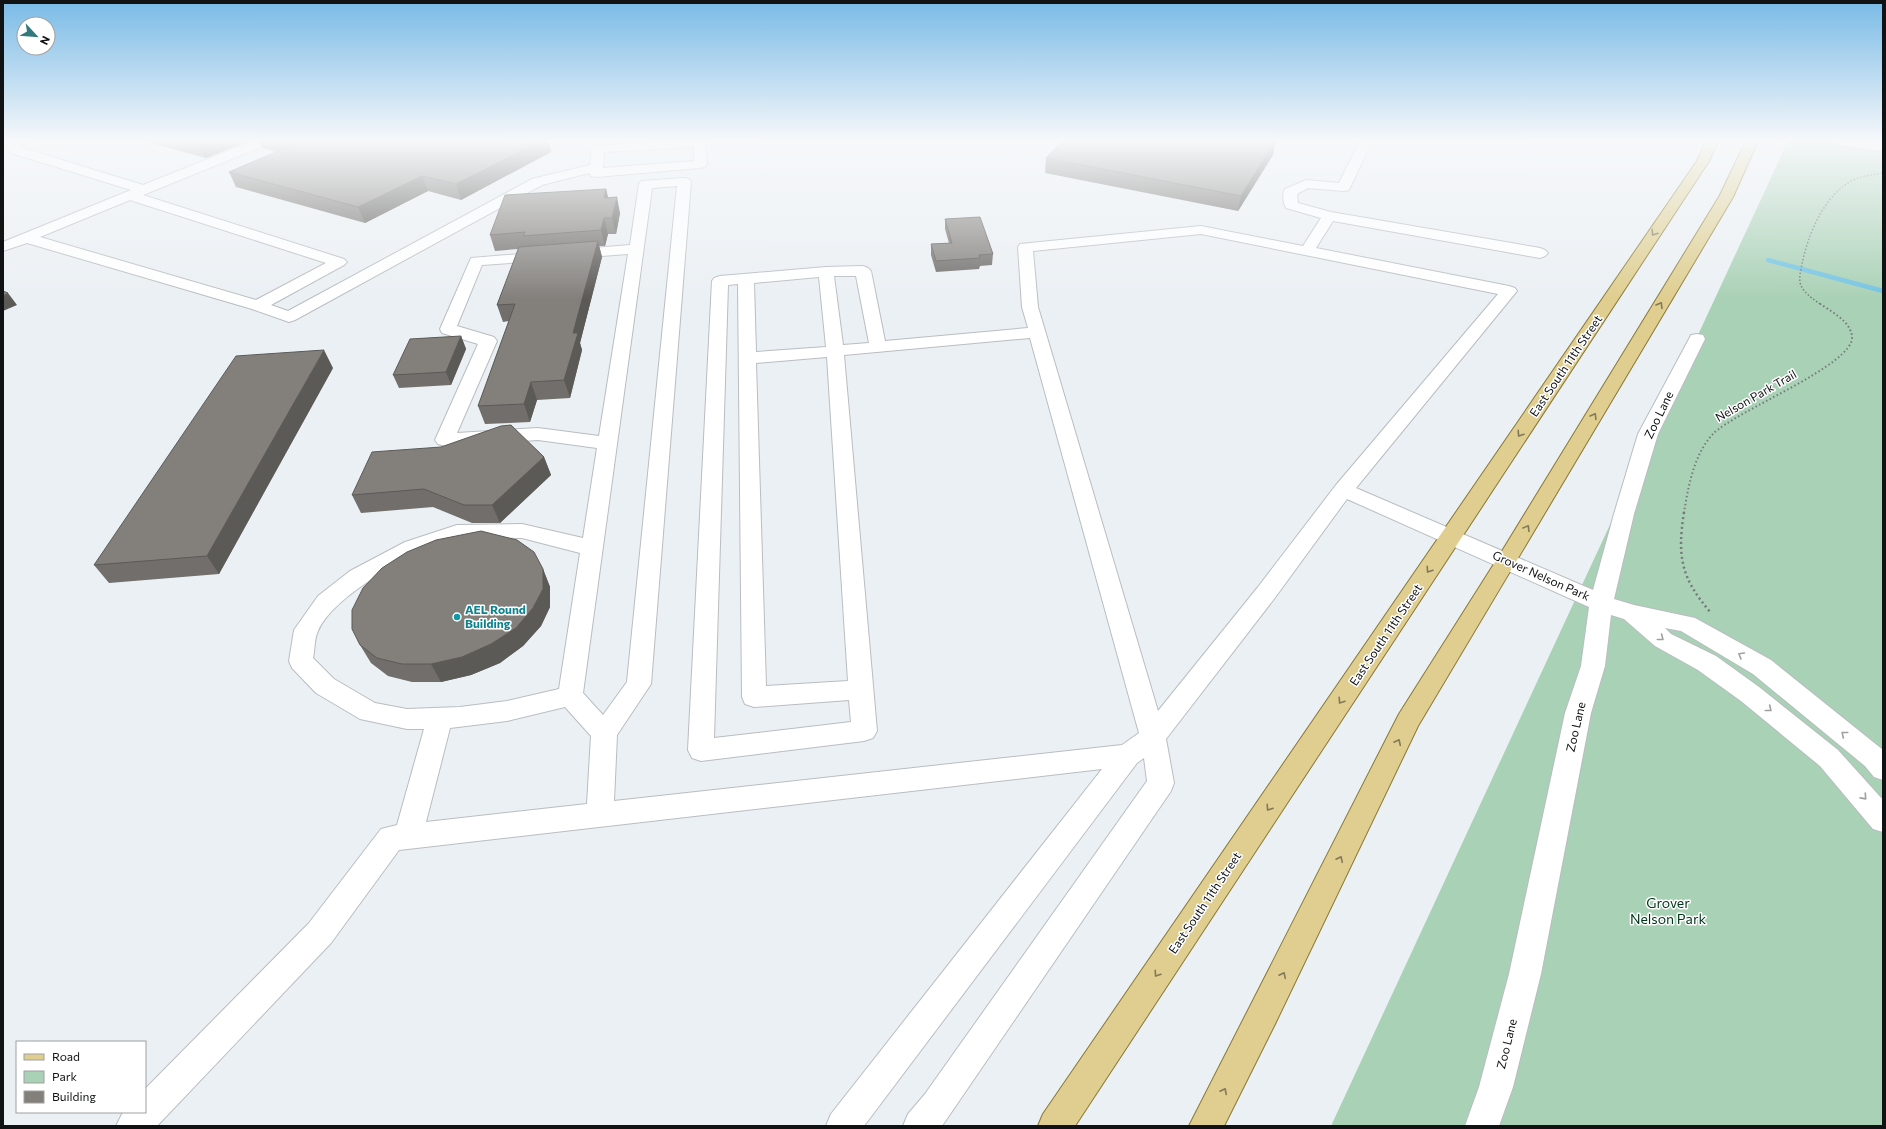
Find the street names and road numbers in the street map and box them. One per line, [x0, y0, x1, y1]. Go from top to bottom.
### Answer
street label: East South 11th Street [1526, 312, 1604, 419]
street label: Nelson Park Trail [1712, 366, 1799, 424]
street label: Zoo Lane [1641, 389, 1676, 441]
street label: Grover Nelson Park [1491, 547, 1593, 603]
street label: East South 11th Street [1346, 581, 1424, 688]
street label: Zoo Lane [1562, 700, 1588, 753]
street label: East South 11th Street [1165, 849, 1243, 956]
street label: Zoo Lane [1493, 1017, 1519, 1070]

